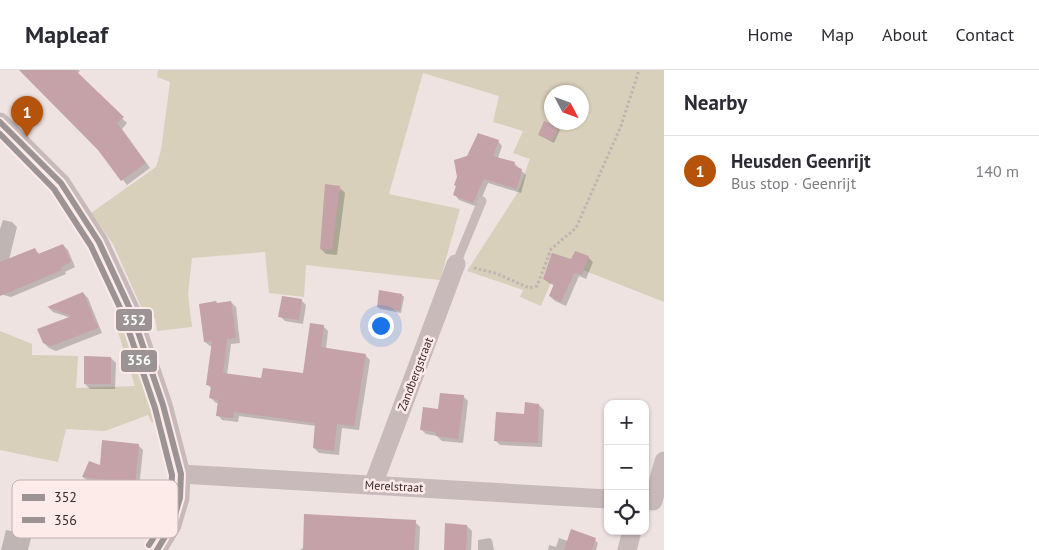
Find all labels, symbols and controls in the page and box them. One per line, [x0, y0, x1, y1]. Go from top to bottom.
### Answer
text: Mapleaf [25, 19, 108, 50]
text: Home [747, 23, 793, 46]
text: Map [821, 23, 854, 46]
text: About [882, 23, 928, 46]
text: Contact [956, 23, 1014, 46]
north arrow [544, 85, 589, 130]
text: Nearby [684, 89, 747, 116]
pin: 1 [11, 96, 43, 137]
text: Heusden Geenrijt [731, 149, 871, 173]
text: 1 [695, 161, 705, 181]
text: 140 m [976, 161, 1019, 181]
text: Bus stop · Geenrijt [731, 173, 856, 193]
line badge: 352 [115, 308, 153, 332]
text: 352 [122, 311, 146, 329]
your location [368, 313, 394, 339]
street label: Zandbergstraat [394, 335, 436, 413]
line badge: 356 [120, 349, 158, 373]
text: 356 [127, 351, 151, 369]
map controls [604, 400, 649, 535]
button: + [604, 400, 649, 445]
button: − [604, 445, 649, 490]
street label: Merelstraat [364, 477, 424, 495]
legend [12, 480, 178, 538]
text: 352 [54, 488, 77, 506]
button: locate [604, 490, 649, 535]
text: 356 [54, 511, 77, 529]

